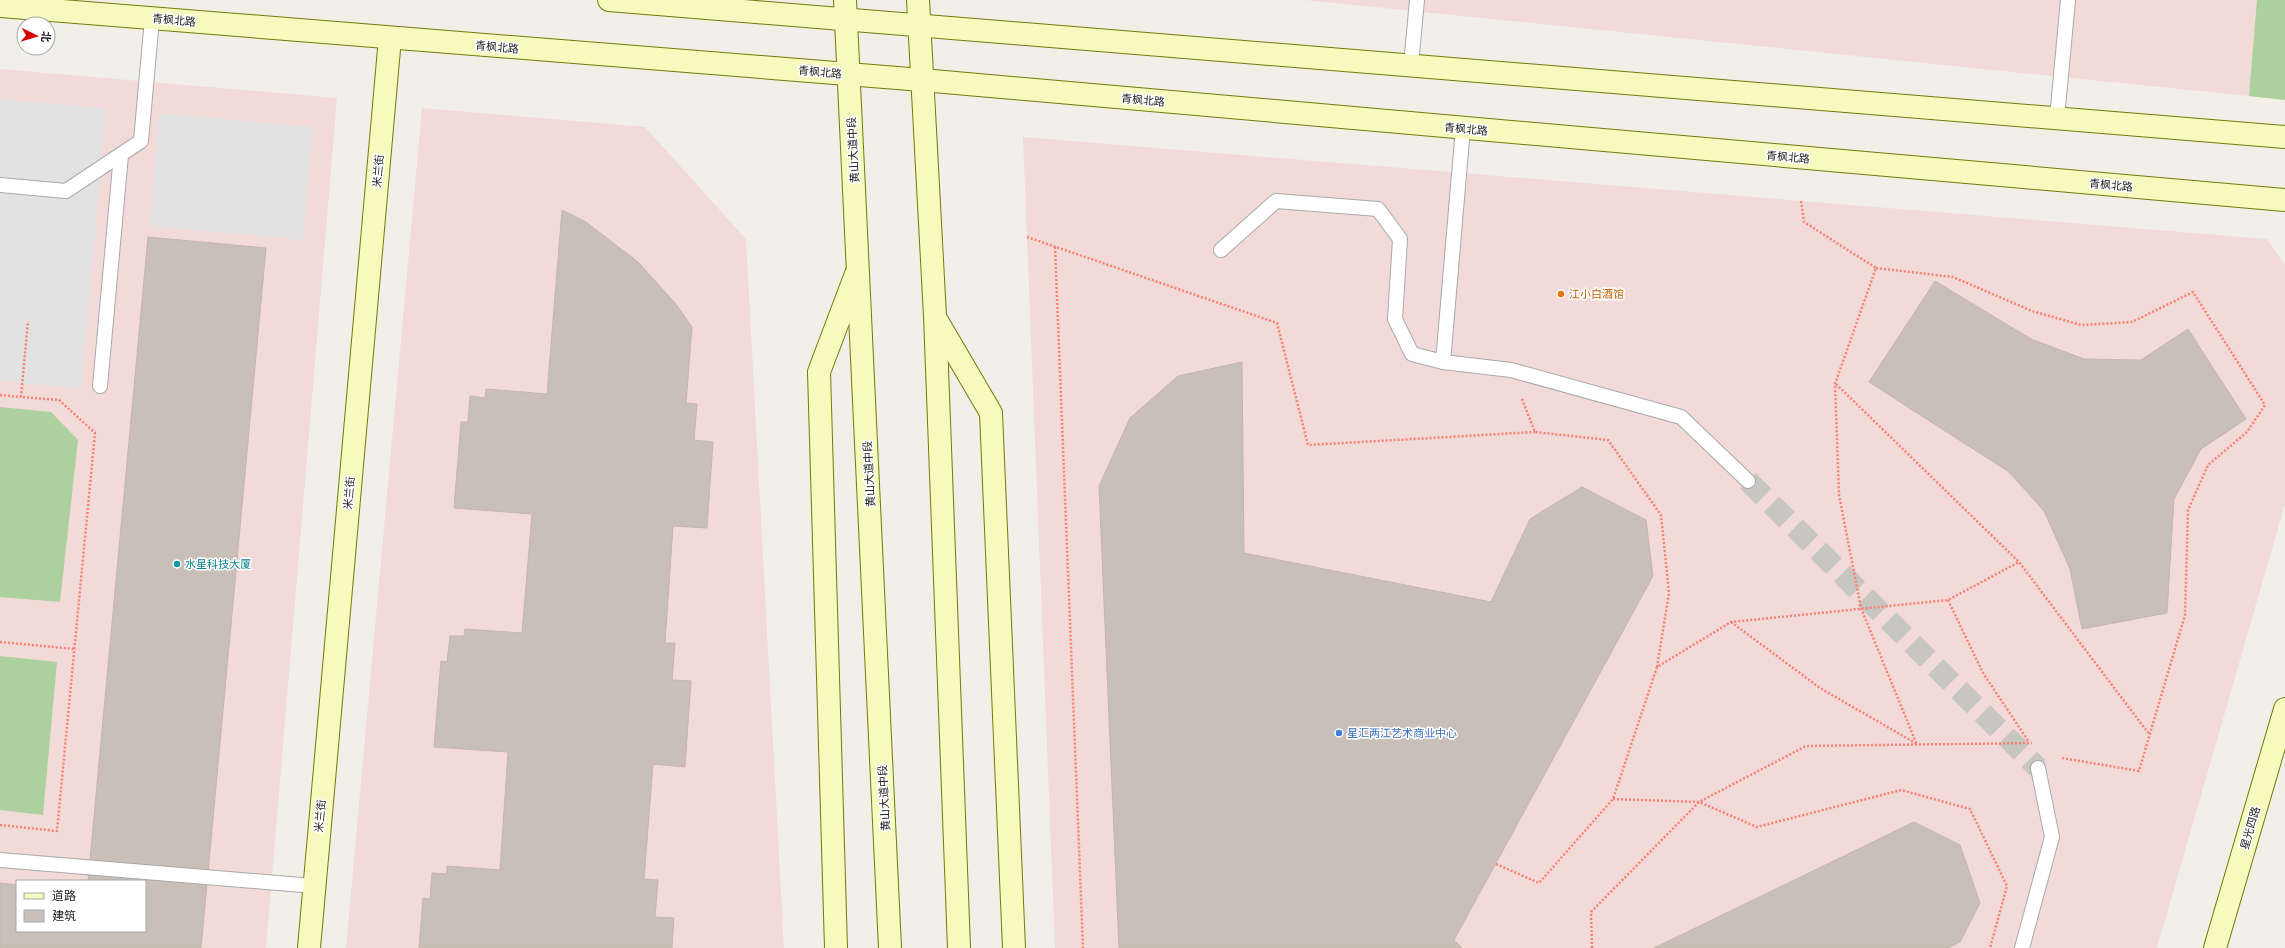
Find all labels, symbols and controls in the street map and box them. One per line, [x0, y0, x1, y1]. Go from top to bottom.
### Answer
street label: 青枫北路 [151, 11, 197, 29]
north arrow [16, 16, 56, 56]
text: 北 [39, 31, 53, 43]
street label: 青枫北路 [474, 38, 520, 56]
street label: 青枫北路 [797, 63, 843, 81]
street label: 青枫北路 [1120, 91, 1166, 109]
street label: 黄山大道中段 [844, 117, 862, 183]
street label: 青枫北路 [1443, 120, 1489, 138]
street label: 青枫北路 [1765, 148, 1811, 166]
street label: 米兰街 [370, 154, 386, 188]
street label: 青枫北路 [2088, 176, 2134, 194]
place label: 江小白酒馆 [1569, 287, 1624, 301]
marker: 江小白酒馆 [1556, 289, 1566, 299]
street label: 黄山大道中段 [860, 441, 878, 507]
street label: 米兰街 [341, 476, 357, 510]
place label: 水星科技大厦 [185, 557, 251, 571]
marker: 水星科技大厦 [172, 559, 182, 569]
place label: 星汇两江艺术商业中心 [1347, 726, 1457, 740]
marker: 星汇两江艺术商业中心 [1334, 728, 1344, 738]
street label: 黄山大道中段 [875, 765, 893, 831]
street label: 米兰街 [312, 799, 328, 833]
street label: 星光四路 [2237, 805, 2263, 851]
legend [16, 880, 146, 932]
text: 道路 [52, 888, 76, 904]
text: 建筑 [52, 908, 76, 924]

